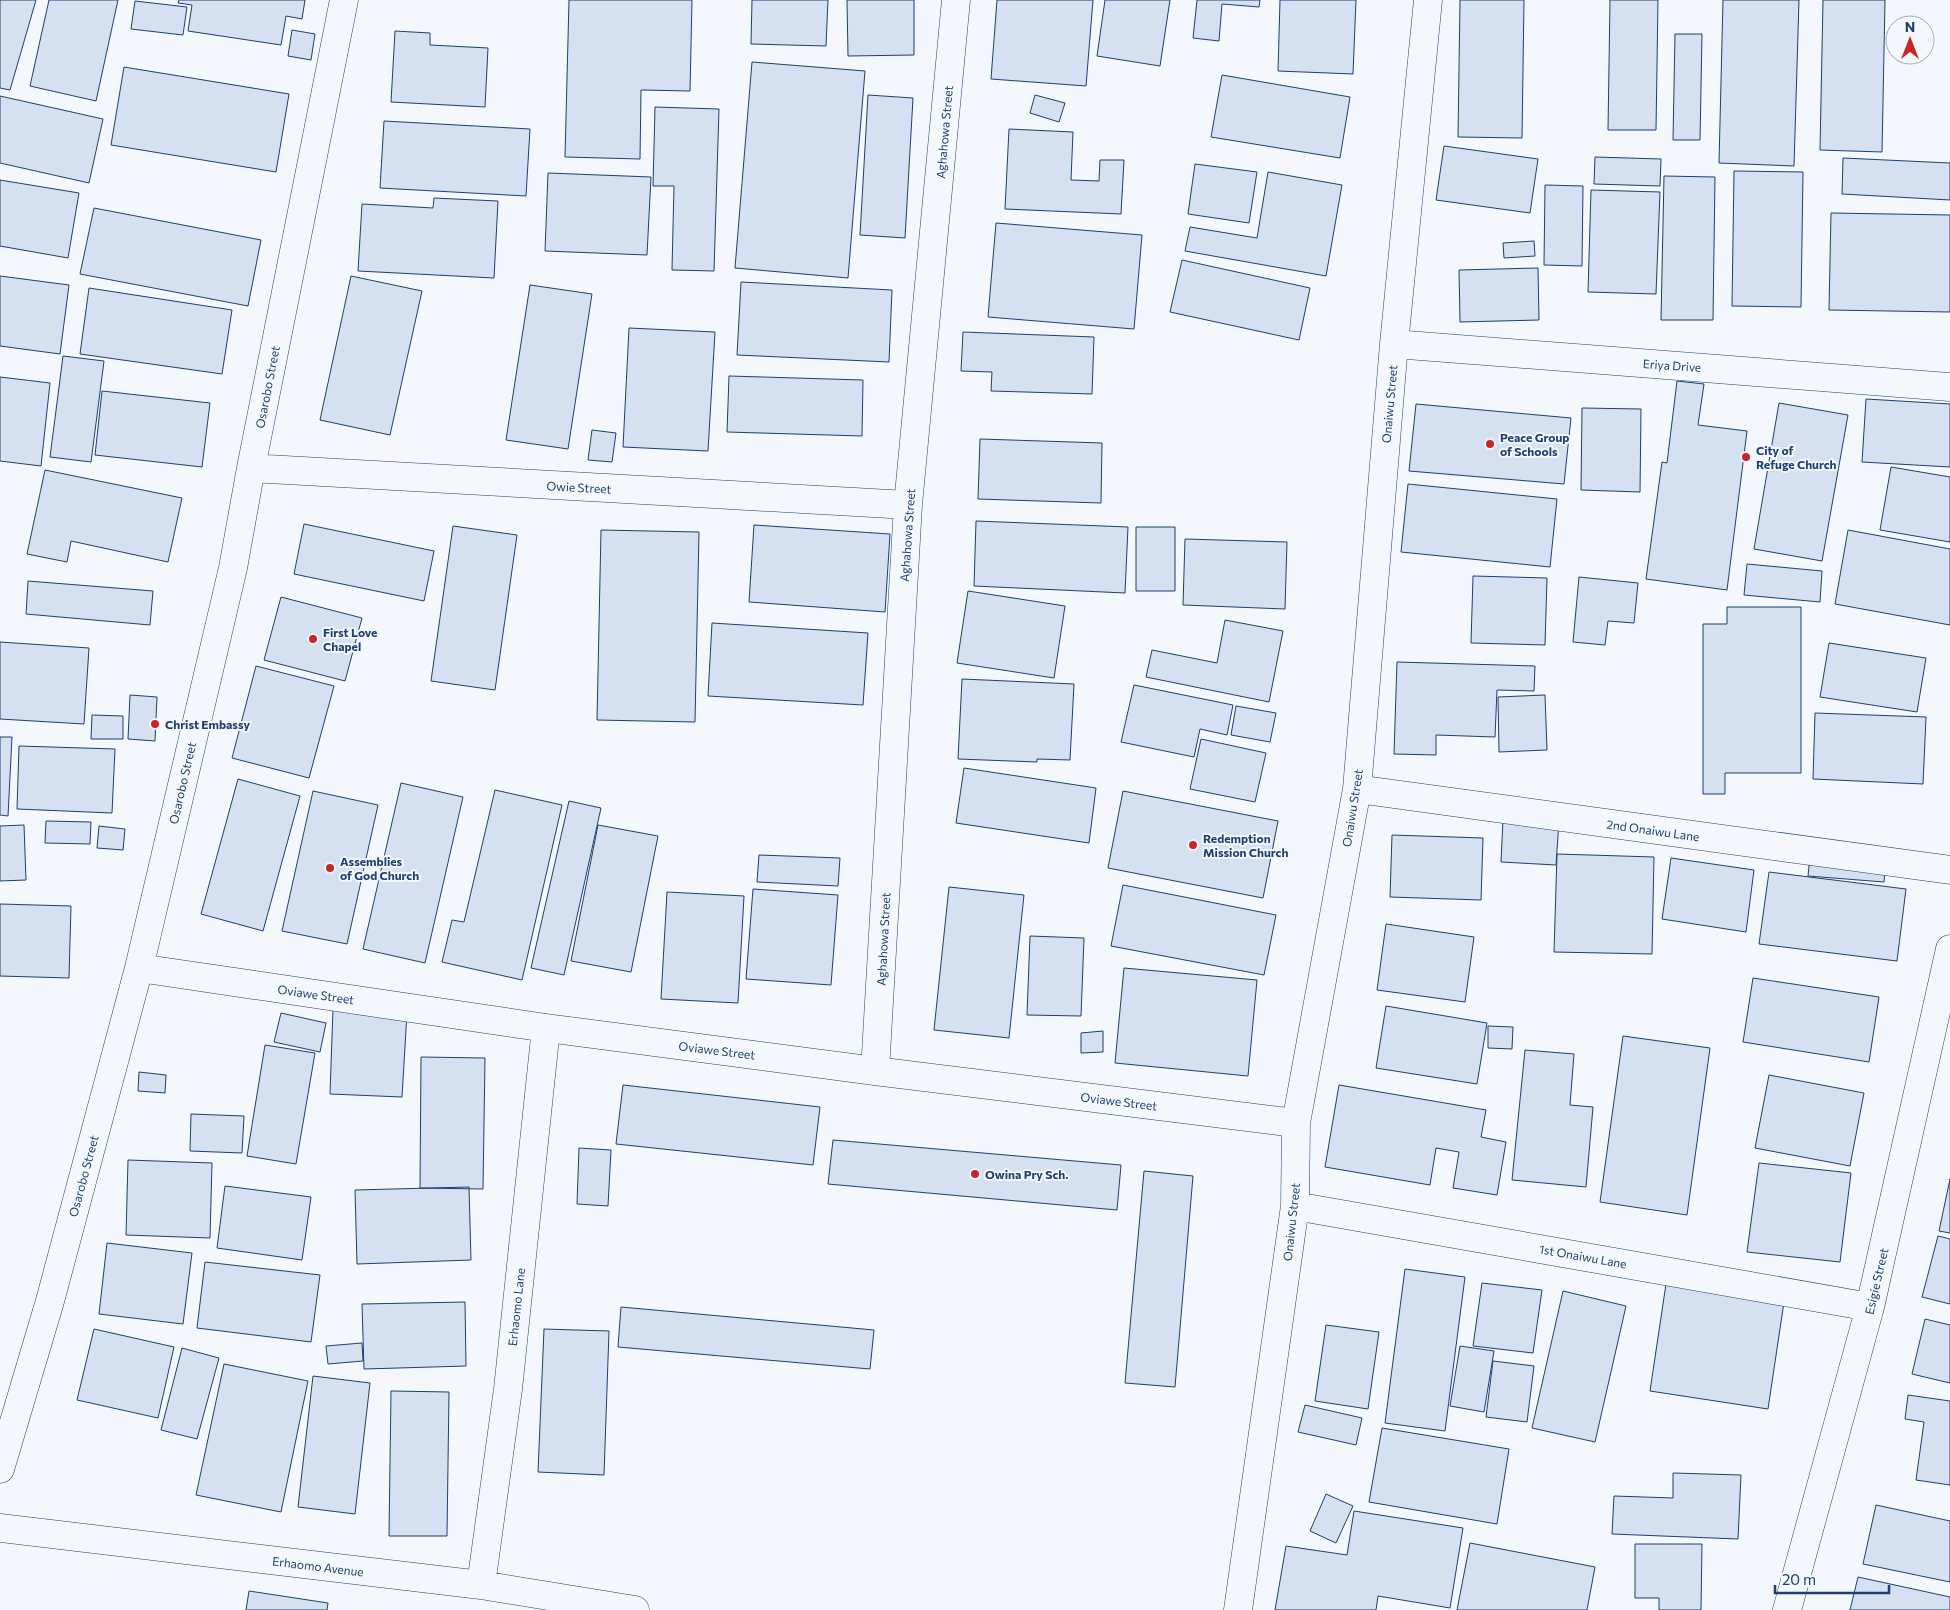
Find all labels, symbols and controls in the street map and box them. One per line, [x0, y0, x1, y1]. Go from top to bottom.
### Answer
north arrow [1885, 15, 1935, 65]
text: N [1905, 18, 1915, 35]
street label: Aghahowa Street [933, 85, 955, 179]
street label: Osarobo Street [252, 344, 282, 429]
street label: Eriya Drive [1642, 356, 1702, 374]
street label: Onaiwu Street [1379, 364, 1399, 444]
place label: Peace Group of Schools [1500, 430, 1569, 458]
marker: Peace Group of Schools [1484, 438, 1496, 450]
place label: City of Refuge Church [1756, 443, 1837, 471]
marker: City of Refuge Church [1740, 451, 1752, 463]
street label: Owie Street [546, 478, 612, 496]
street label: Aghahowa Street [897, 488, 917, 582]
place label: First Love Chapel [323, 625, 377, 653]
marker: First Love Chapel [307, 633, 319, 645]
place label: Christ Embassy [165, 717, 250, 731]
marker: Christ Embassy [149, 718, 161, 730]
street label: Osarobo Street [166, 741, 198, 825]
street label: Onaiwu Street [1339, 768, 1365, 848]
street label: 2nd Onaiwu Lane [1606, 817, 1700, 843]
place label: Redemption Mission Church [1203, 831, 1288, 859]
marker: Redemption Mission Church [1187, 839, 1199, 851]
place label: Assemblies of God Church [340, 854, 419, 882]
marker: Assemblies of God Church [324, 862, 336, 874]
street label: Aghahowa Street [874, 892, 892, 986]
street label: Oviawe Street [277, 982, 355, 1006]
street label: Oviawe Street [678, 1038, 756, 1062]
street label: Oviawe Street [1080, 1089, 1158, 1113]
street label: Osarobo Street [65, 1134, 101, 1218]
place label: Owina Pry Sch. [985, 1167, 1068, 1181]
marker: Owina Pry Sch. [969, 1168, 981, 1180]
street label: Onaiwu Street [1280, 1182, 1302, 1262]
street label: 1st Onaiwu Lane [1538, 1241, 1628, 1271]
street label: Esigie Street [1862, 1246, 1890, 1316]
street label: Erhaomo Lane [505, 1267, 527, 1347]
street label: Erhaomo Avenue [271, 1553, 365, 1579]
scale bar [1775, 1562, 1889, 1594]
text: 20 m [1782, 1570, 1816, 1588]

